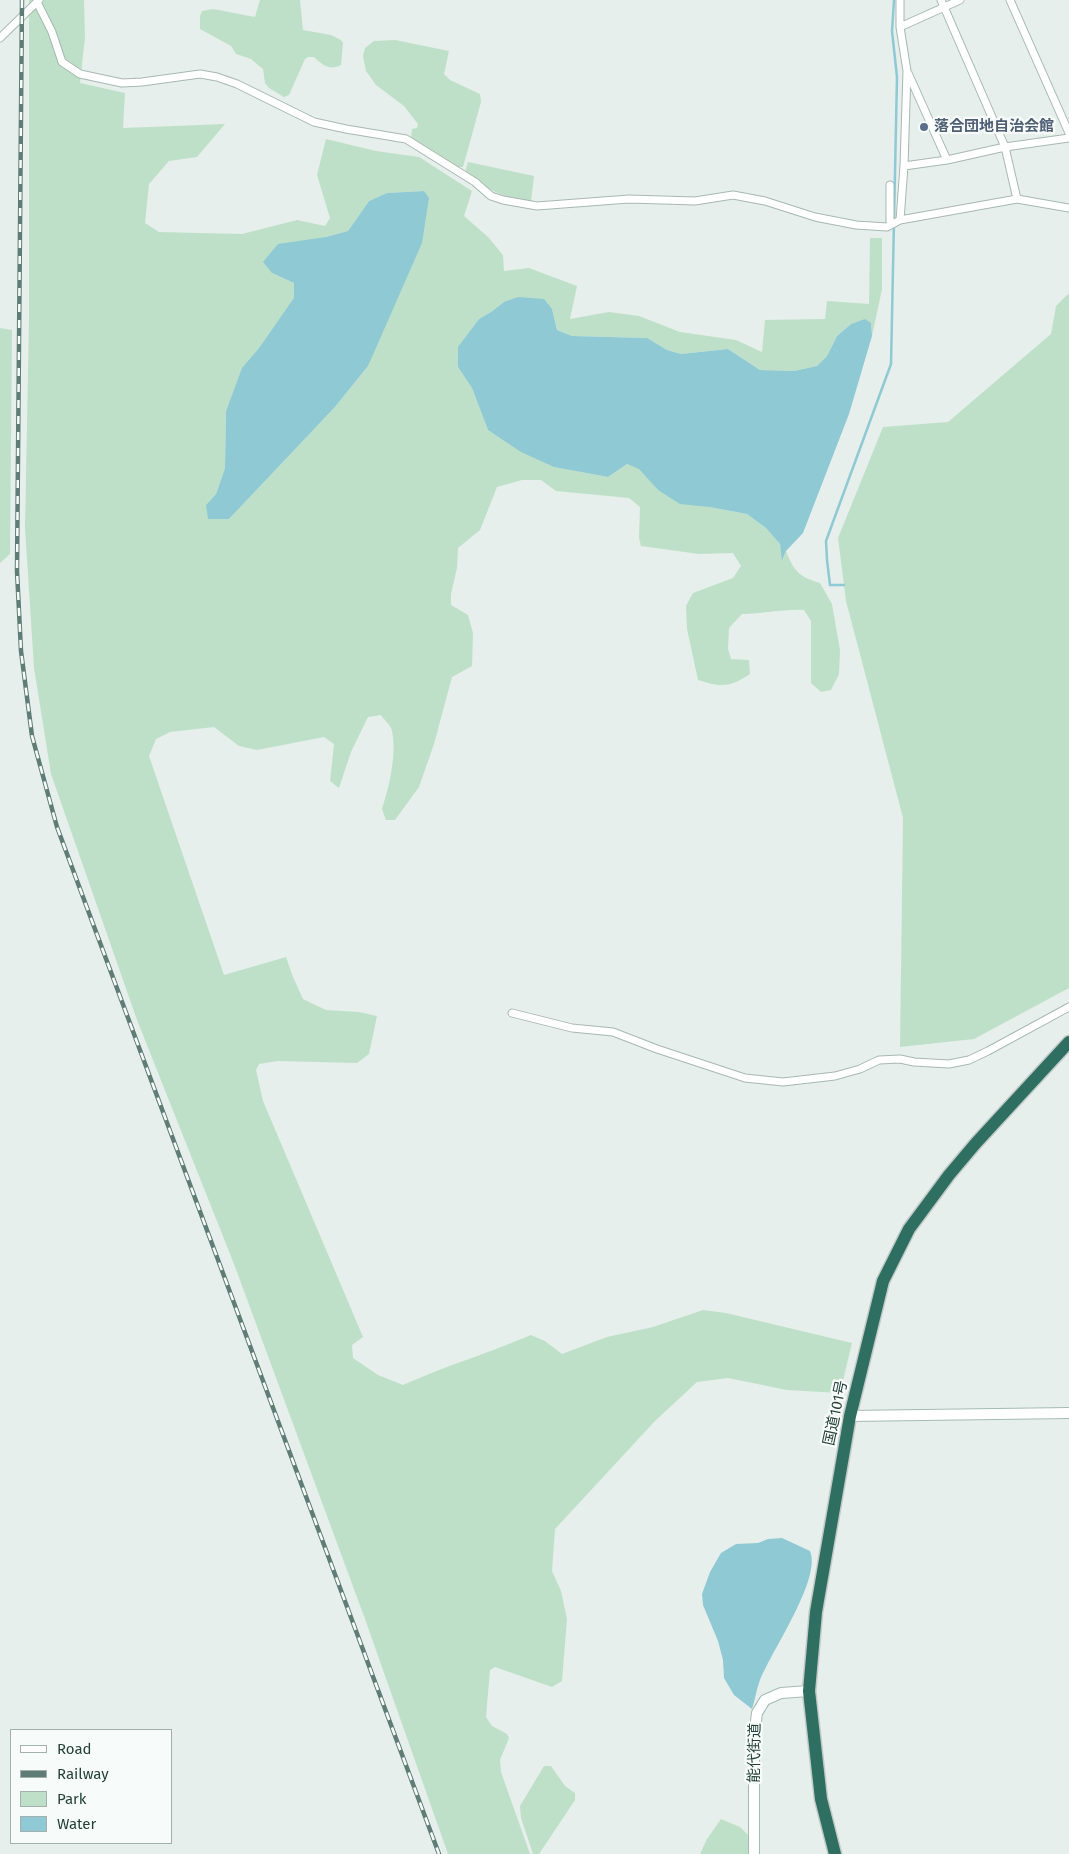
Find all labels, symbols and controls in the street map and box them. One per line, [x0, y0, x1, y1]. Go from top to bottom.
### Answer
place label: 落合団地自治会館 [934, 118, 1054, 136]
marker: 落合団地自治会館 [918, 121, 930, 133]
street label: 国道101号 [820, 1379, 852, 1447]
street label: 能代街道 [745, 1723, 765, 1783]
legend [10, 1729, 172, 1844]
text: Road [57, 1740, 92, 1758]
text: Railway [57, 1765, 109, 1783]
text: Park [57, 1790, 87, 1808]
text: Water [57, 1815, 96, 1833]

